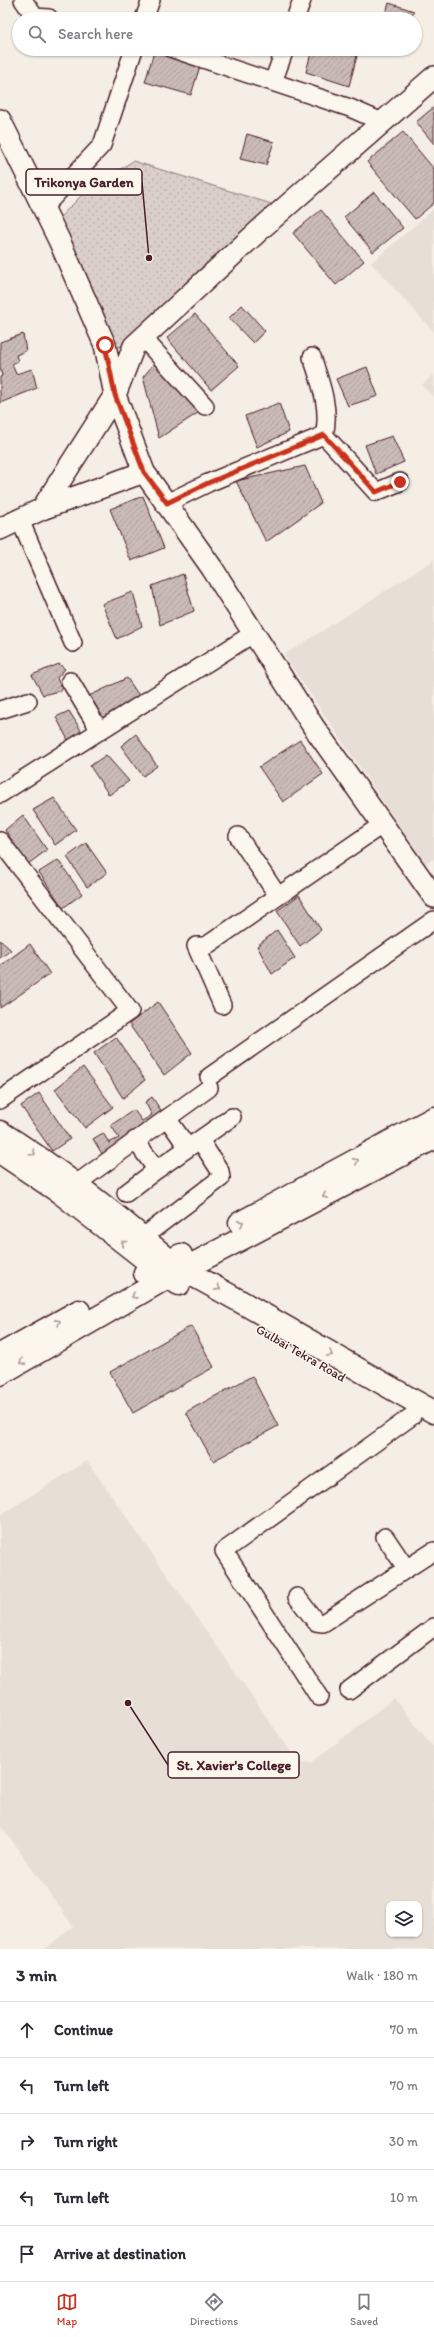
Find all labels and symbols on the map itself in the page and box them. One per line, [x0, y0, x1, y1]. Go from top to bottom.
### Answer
callout: Trikonya Garden [26, 169, 142, 195]
text: Trikonya Garden [33, 174, 134, 191]
route start [96, 336, 114, 354]
route end [391, 473, 409, 491]
one-way arrow [29, 1148, 36, 1156]
one-way arrow [351, 1158, 359, 1165]
one-way arrow [322, 1191, 329, 1199]
one-way arrow [237, 1220, 244, 1227]
one-way arrow [122, 1241, 129, 1248]
one-way arrow [214, 1284, 221, 1291]
one-way arrow [131, 1291, 138, 1298]
one-way arrow [54, 1320, 62, 1327]
street label: Gulbai Tekra Road [254, 1321, 349, 1385]
one-way arrow [326, 1349, 333, 1356]
one-way arrow [19, 1357, 26, 1364]
callout: St. Xavier's College [168, 1752, 299, 1778]
text: St. Xavier's College [177, 1757, 292, 1774]

